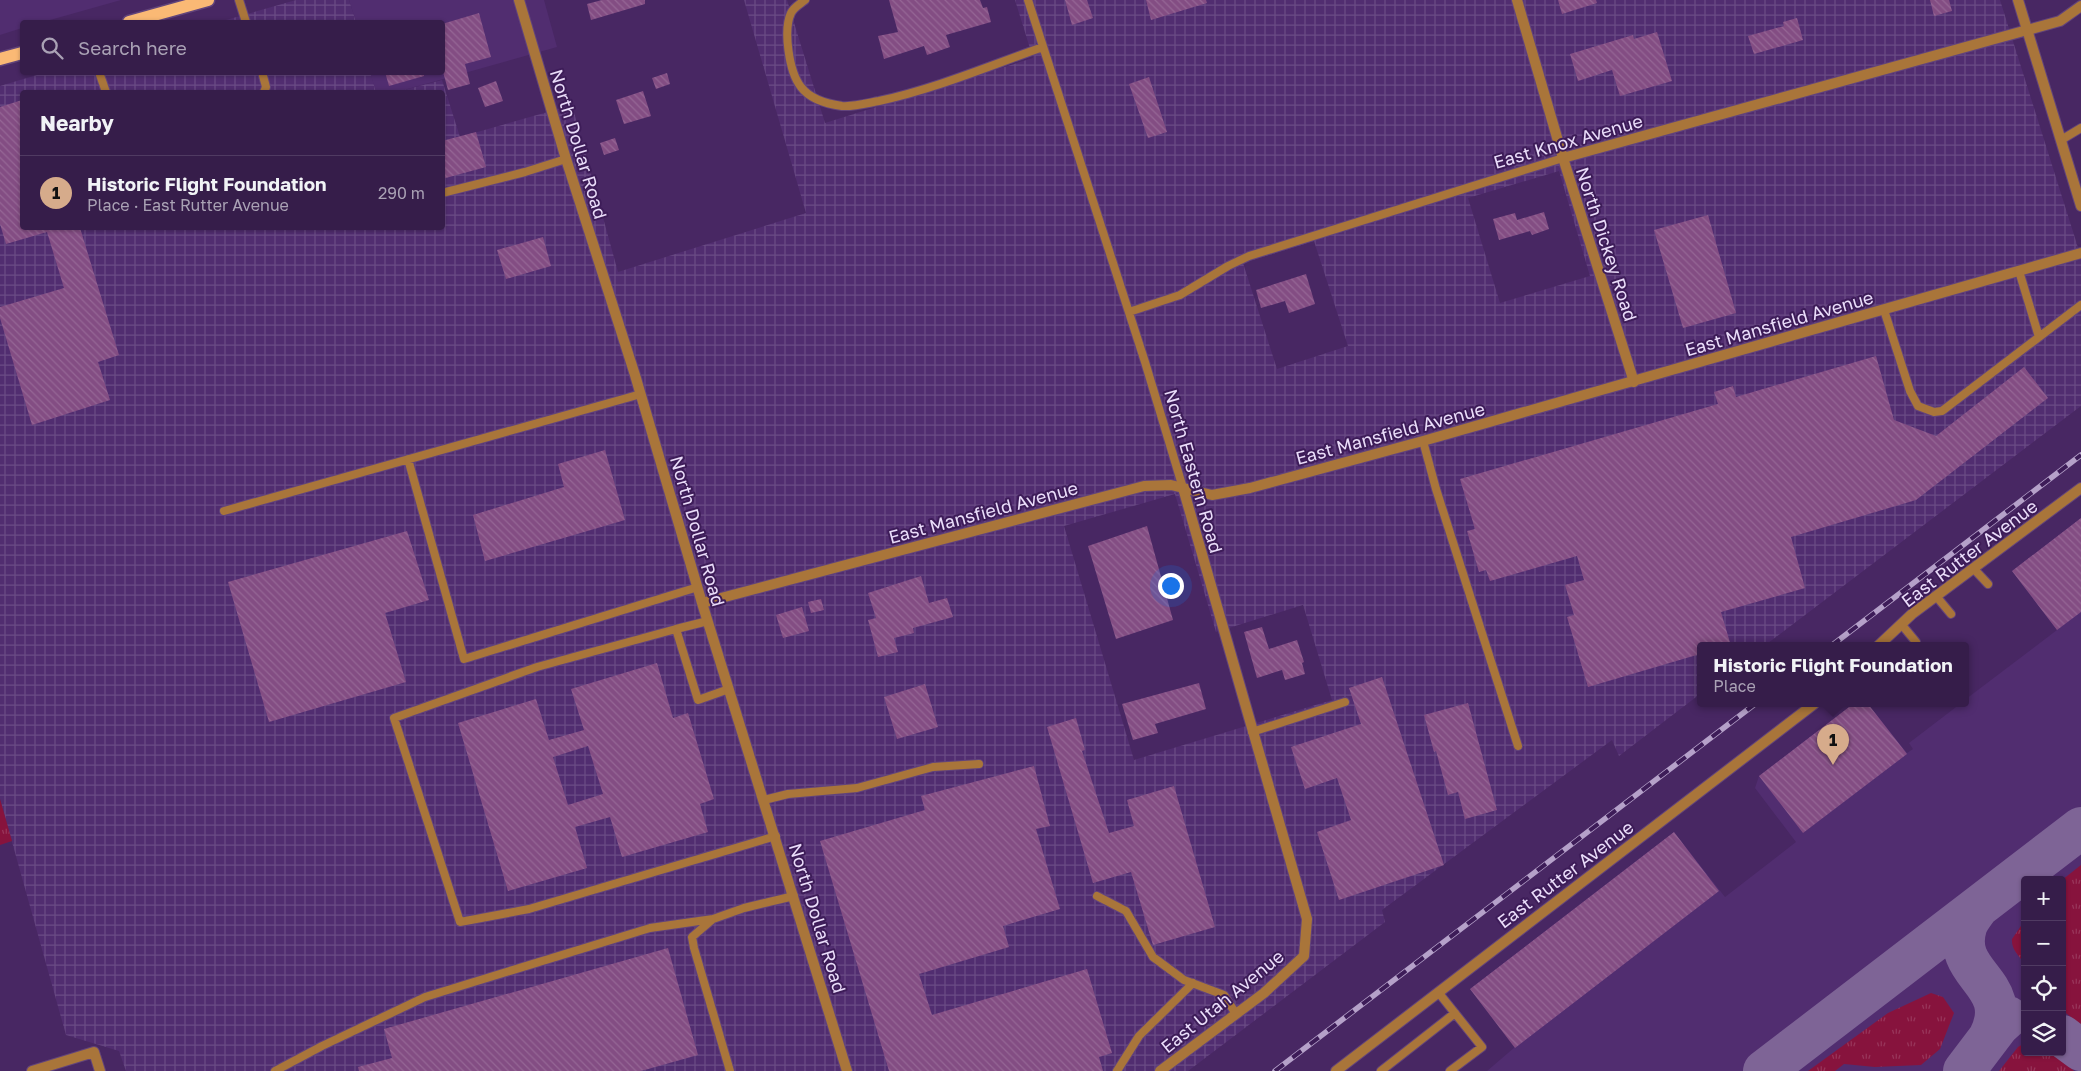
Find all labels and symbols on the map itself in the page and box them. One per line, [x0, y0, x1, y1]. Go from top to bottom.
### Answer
street label: North Dollar Road [546, 67, 612, 221]
street label: East Knox Avenue [1491, 109, 1645, 173]
street label: North Dickey Road [1572, 164, 1642, 324]
street label: East Mansfield Avenue [1682, 286, 1876, 360]
street label: North Eastern Road [1160, 387, 1228, 555]
street label: East Mansfield Avenue [1293, 397, 1487, 469]
street label: North Dollar Road [666, 453, 730, 609]
street label: East Mansfield Avenue [886, 476, 1080, 548]
street label: East Rutter Avenue [1897, 495, 2041, 611]
your location [1158, 573, 1184, 599]
pin: 1 [1817, 724, 1849, 765]
street label: East Rutter Avenue [1493, 816, 1637, 932]
street label: North Dollar Road [785, 841, 851, 995]
street label: East Utah Avenue [1156, 945, 1288, 1057]

